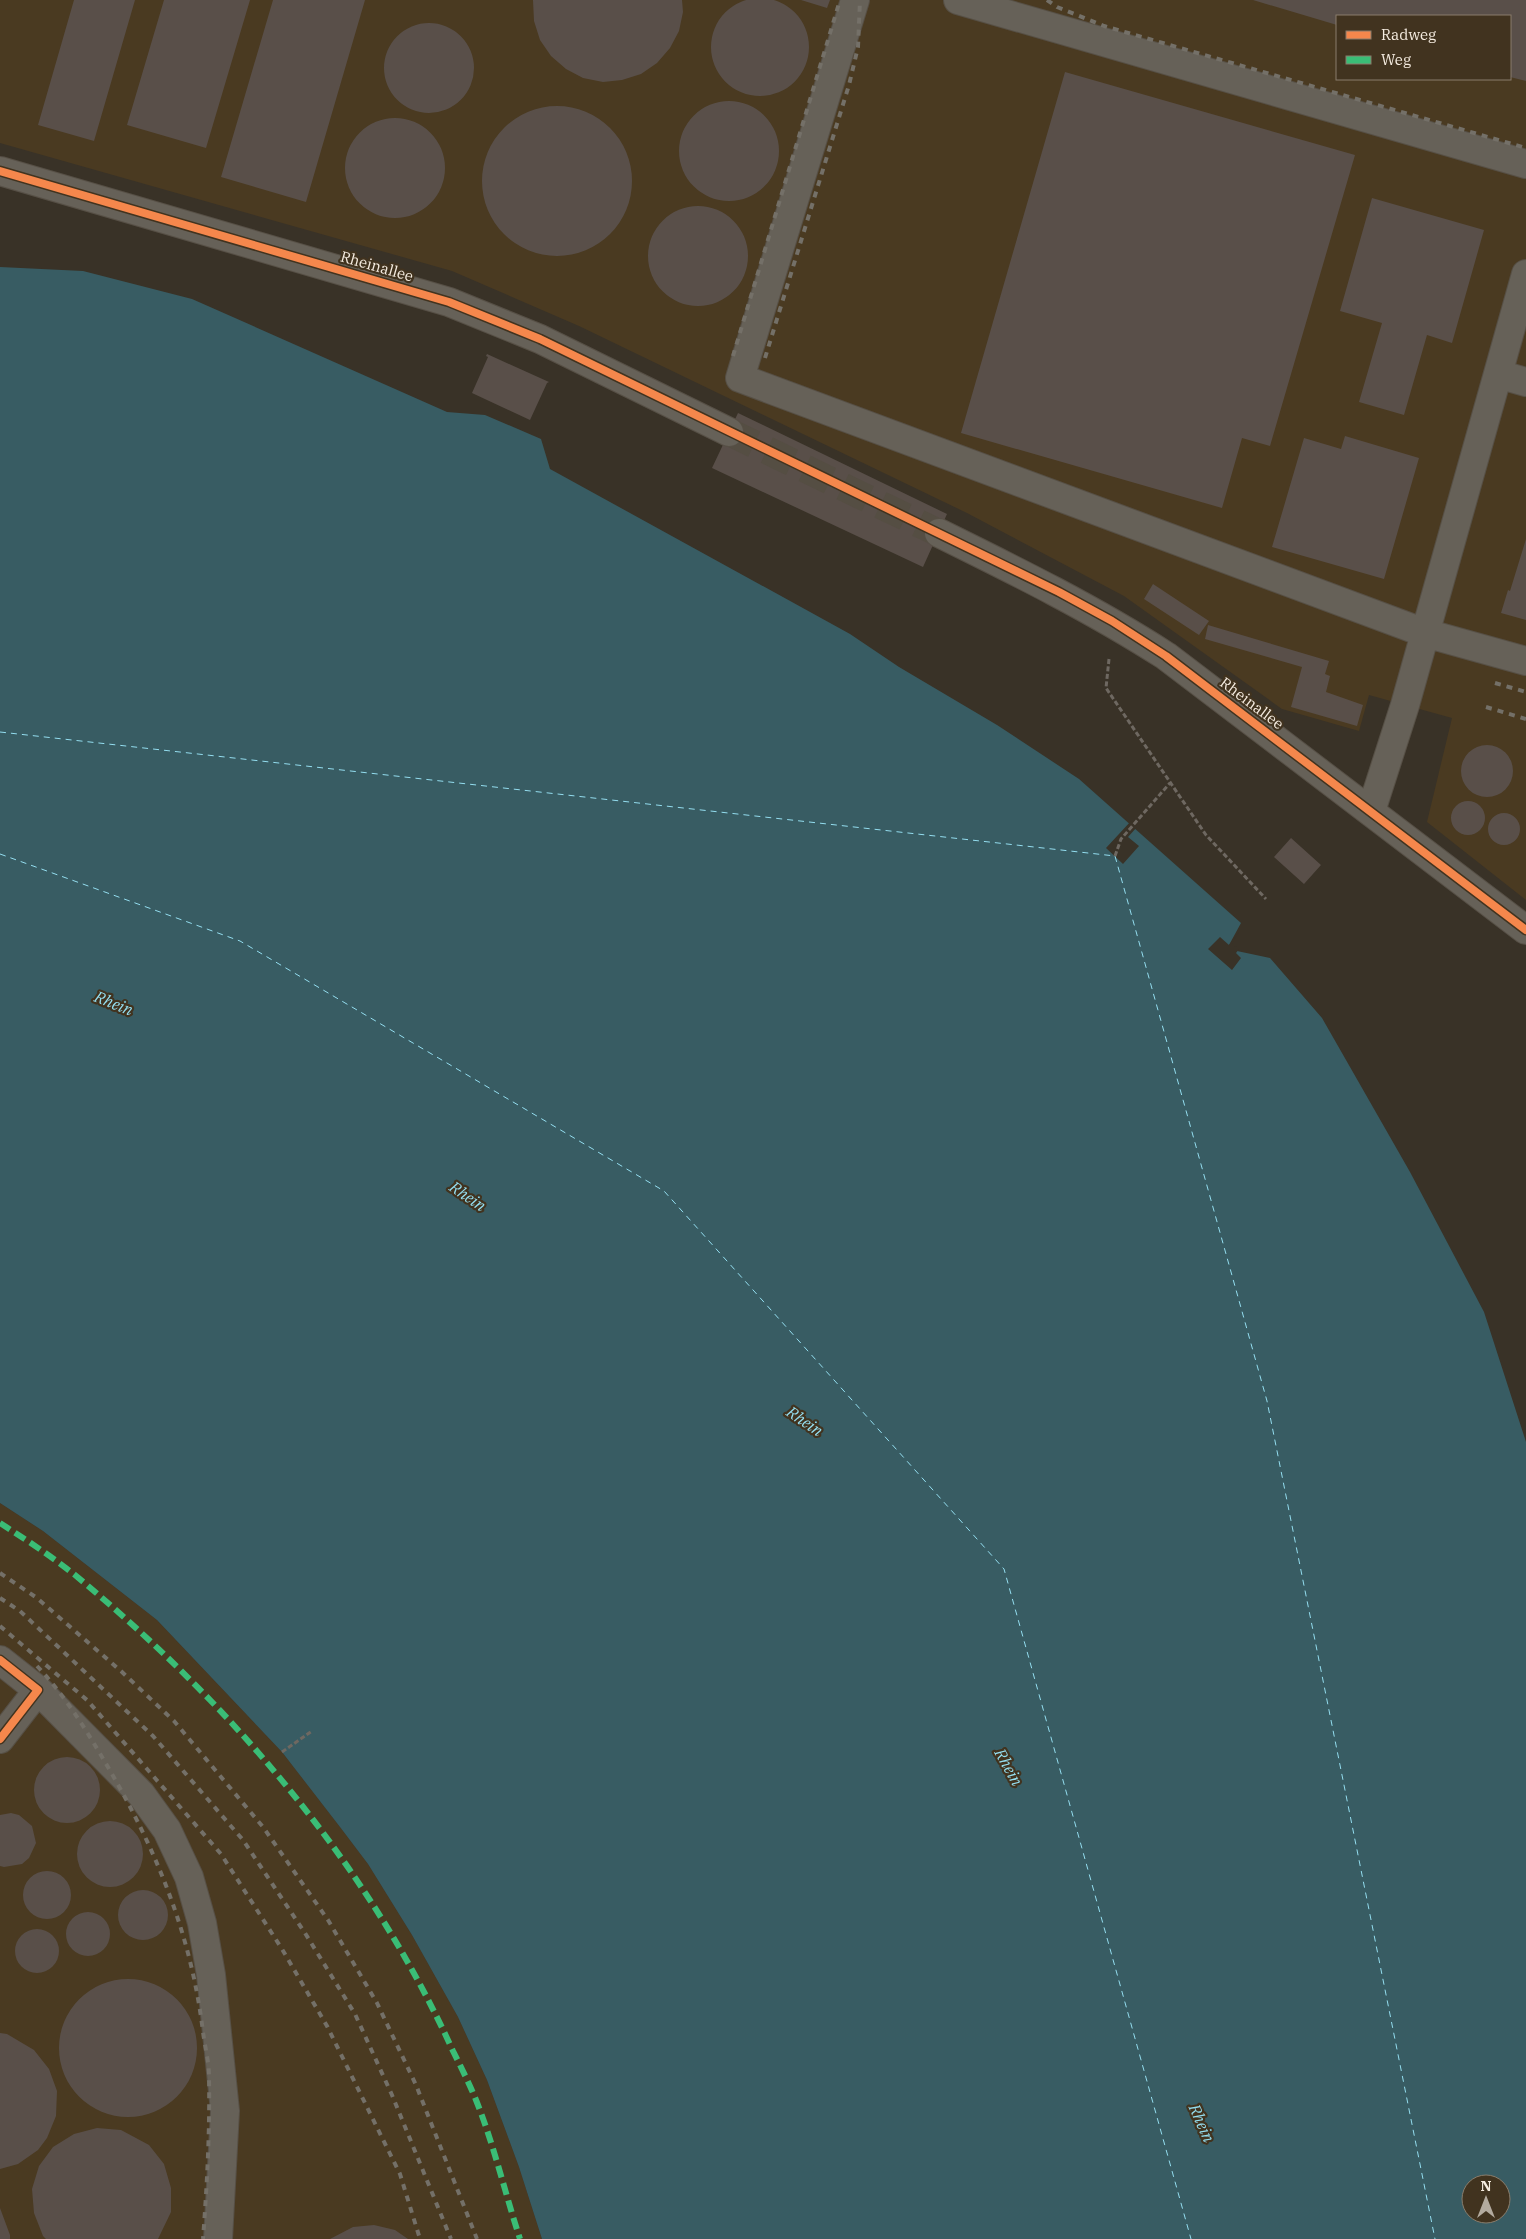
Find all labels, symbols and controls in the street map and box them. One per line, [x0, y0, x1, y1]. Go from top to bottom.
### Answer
legend [1336, 15, 1511, 80]
text: Radweg [1381, 25, 1436, 44]
text: Weg [1381, 50, 1411, 69]
street label: Rheinallee [338, 247, 416, 285]
street label: Rheinallee [1216, 673, 1288, 733]
water label: Rhein [91, 986, 136, 1020]
water label: Rhein [445, 1176, 490, 1215]
water label: Rhein [782, 1401, 827, 1440]
water label: Rhein [990, 1744, 1027, 1789]
water label: Rhein [1184, 2100, 1219, 2145]
north arrow [1461, 2174, 1511, 2224]
text: N [1480, 2177, 1492, 2195]

